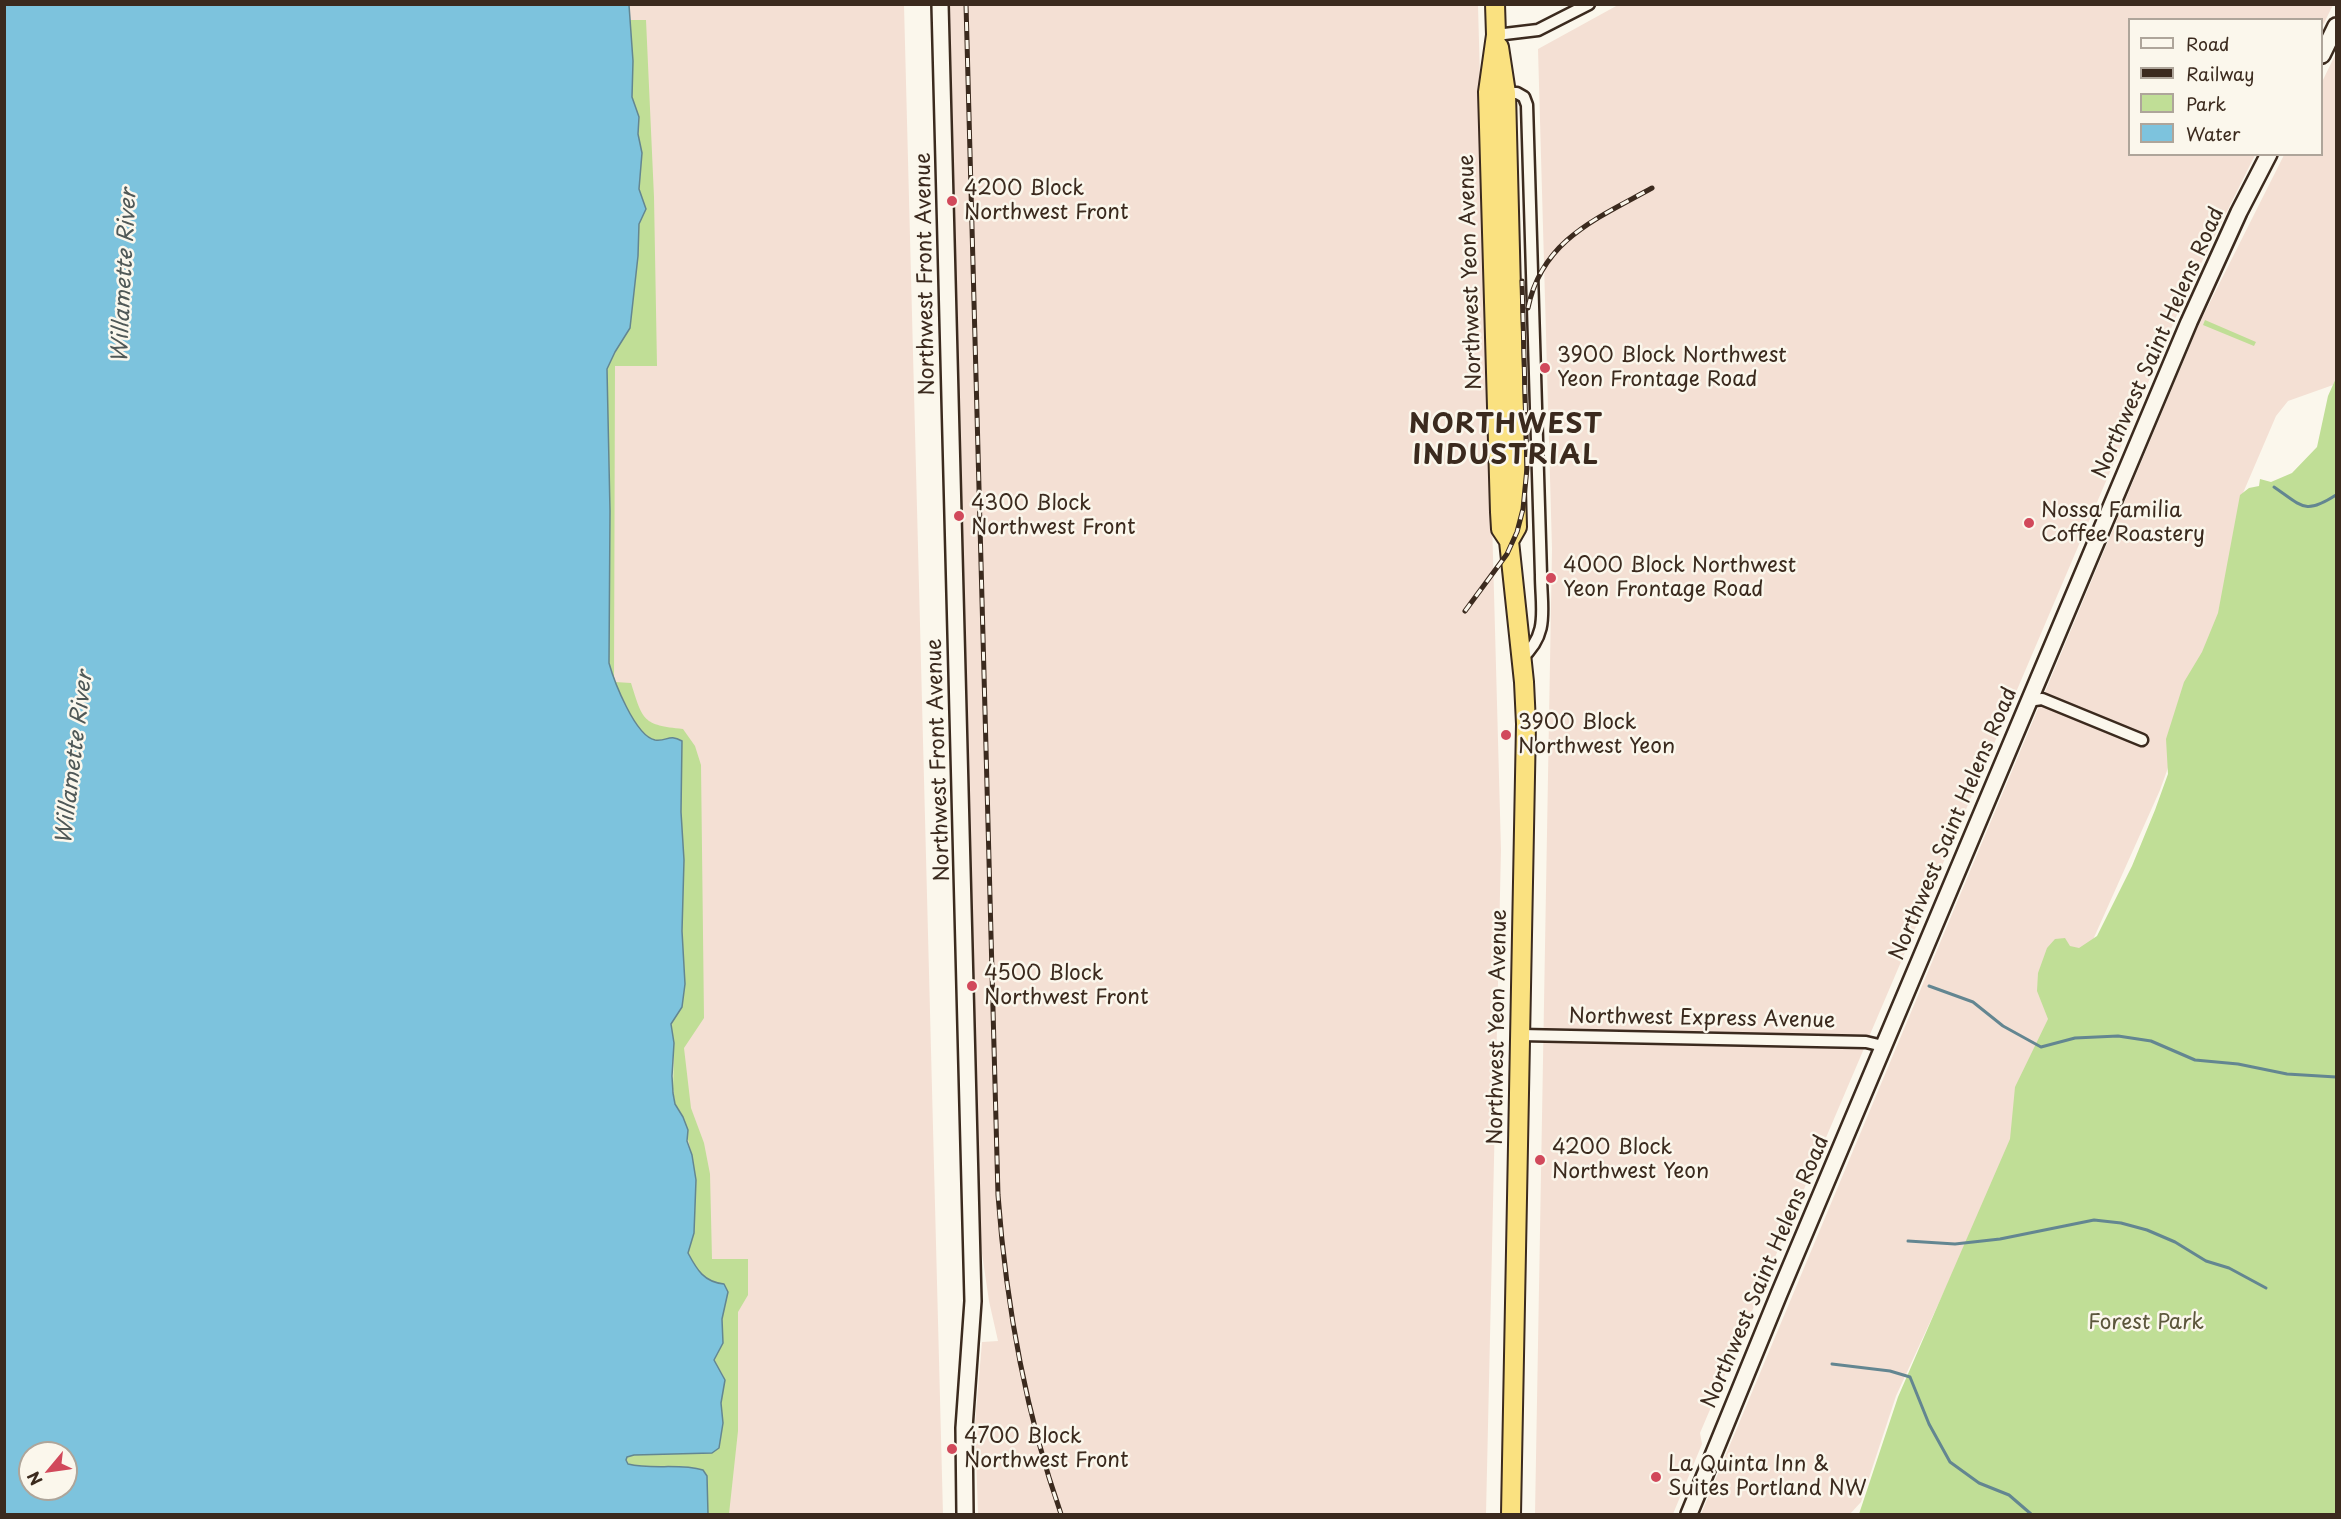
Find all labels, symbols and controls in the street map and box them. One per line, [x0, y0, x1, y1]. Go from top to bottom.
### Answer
legend [2128, 18, 2323, 156]
text: Road [2186, 30, 2230, 57]
text: Railway [2186, 60, 2254, 87]
text: Park [2186, 90, 2226, 117]
text: Water [2186, 120, 2240, 147]
street label: Northwest Front Avenue [911, 152, 941, 396]
street label: Northwest Yeon Avenue [1454, 154, 1488, 390]
place label: 4200 Block Northwest Front [964, 176, 1129, 226]
water label: Willamette River [107, 188, 143, 364]
marker: 4200 Block Northwest Front [945, 194, 959, 208]
street label: Northwest Saint Helens Road [2088, 204, 2230, 482]
place label: 3900 Block Northwest Yeon Frontage Road [1557, 343, 1787, 393]
marker: 3900 Block Northwest Yeon Frontage Road [1538, 361, 1552, 375]
district label: NORTHWEST INDUSTRIAL [1410, 410, 1602, 473]
place label: 4300 Block Northwest Front [971, 491, 1136, 541]
place label: Nossa Familia Coffee Roastery [2041, 498, 2205, 548]
marker: 4300 Block Northwest Front [952, 509, 966, 523]
marker: Nossa Familia Coffee Roastery [2022, 516, 2036, 530]
place label: 4000 Block Northwest Yeon Frontage Road [1563, 553, 1796, 603]
marker: 4000 Block Northwest Yeon Frontage Road [1544, 571, 1558, 585]
street label: Northwest Front Avenue [922, 638, 956, 882]
water label: Willamette River [51, 670, 99, 846]
street label: Northwest Saint Helens Road [1885, 684, 2023, 964]
place label: 3900 Block Northwest Yeon [1518, 710, 1675, 760]
marker: 3900 Block Northwest Yeon [1499, 728, 1513, 742]
street label: Northwest Yeon Avenue [1483, 909, 1513, 1145]
place label: 4500 Block Northwest Front [984, 961, 1149, 1011]
marker: 4500 Block Northwest Front [965, 979, 979, 993]
street label: Northwest Express Avenue [1568, 1004, 1836, 1034]
street label: Northwest Saint Helens Road [1697, 1132, 1835, 1412]
place label: 4200 Block Northwest Yeon [1552, 1135, 1709, 1185]
marker: 4200 Block Northwest Yeon [1533, 1153, 1547, 1167]
park label: Forest Park [2088, 1310, 2204, 1336]
place label: 4700 Block Northwest Front [964, 1424, 1129, 1474]
north arrow [18, 1441, 78, 1501]
marker: 4700 Block Northwest Front [945, 1442, 959, 1456]
place label: La Quinta Inn & Suites Portland NW [1668, 1452, 1867, 1502]
text: N [20, 1467, 48, 1490]
marker: La Quinta Inn & Suites Portland NW [1649, 1470, 1663, 1484]

